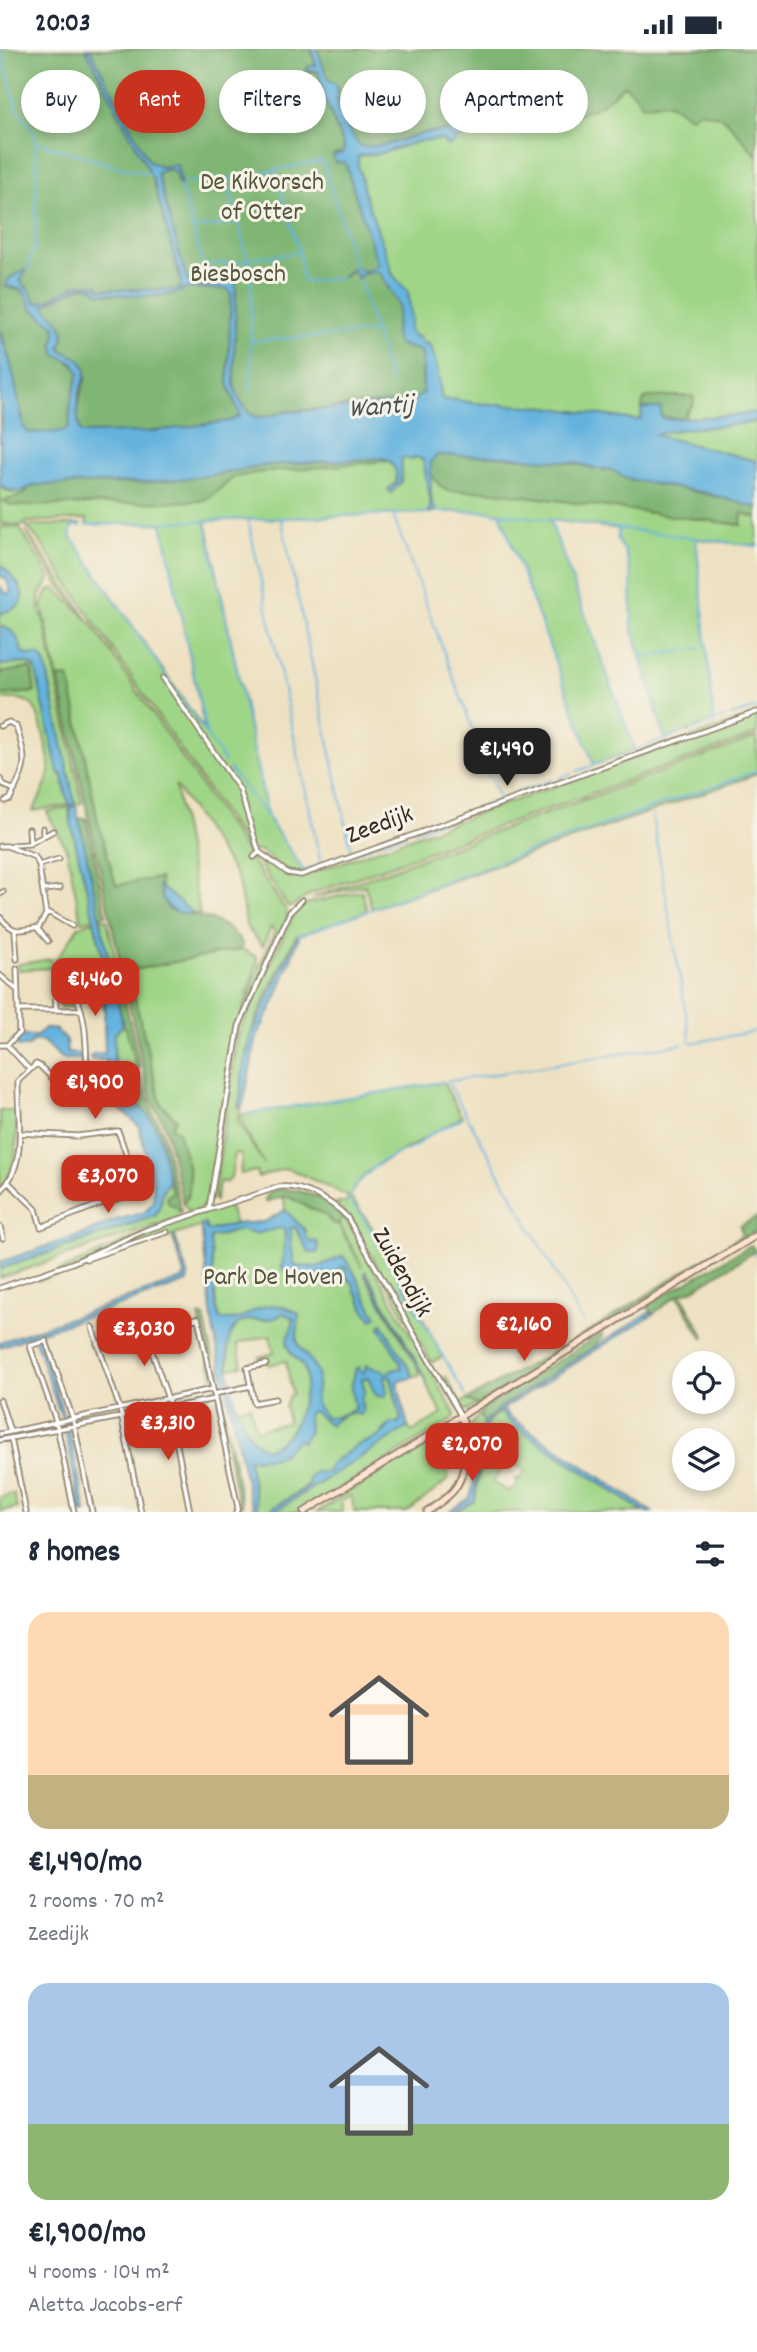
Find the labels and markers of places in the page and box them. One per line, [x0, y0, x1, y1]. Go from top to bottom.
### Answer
pin: €1,490 [450, 729, 564, 788]
pin: €1,460 [38, 958, 152, 1018]
pin: €1,900 [38, 1061, 152, 1121]
pin: €3,070 [51, 1155, 165, 1215]
pin: €2,160 [467, 1303, 581, 1363]
pin: €3,030 [87, 1309, 201, 1368]
pin: €3,310 [111, 1403, 225, 1462]
pin: €2,070 [415, 1423, 529, 1483]

